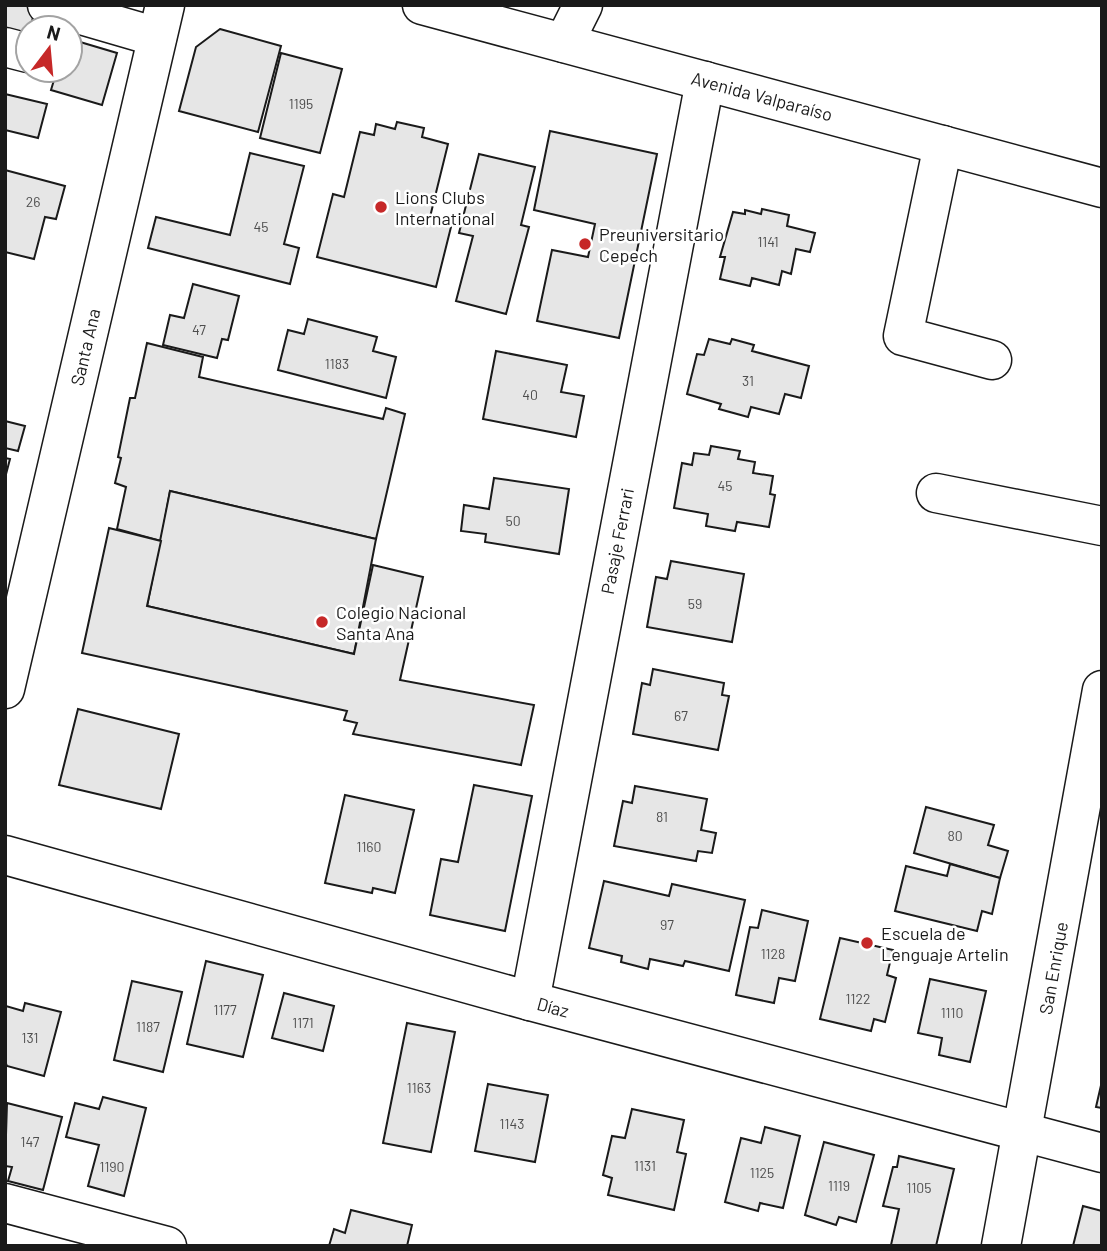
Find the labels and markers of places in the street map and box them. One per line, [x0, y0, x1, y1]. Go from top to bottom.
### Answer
place label: Lions Clubs International [395, 186, 495, 229]
marker: Lions Clubs International [373, 199, 389, 215]
place label: Preuniversitario Cepech [599, 223, 724, 266]
marker: Preuniversitario Cepech [577, 236, 593, 252]
place label: Colegio Nacional Santa Ana [336, 601, 466, 644]
marker: Colegio Nacional Santa Ana [314, 614, 330, 630]
place label: Escuela de Lenguaje Artelin [881, 922, 1009, 965]
marker: Escuela de Lenguaje Artelin [859, 935, 875, 951]

